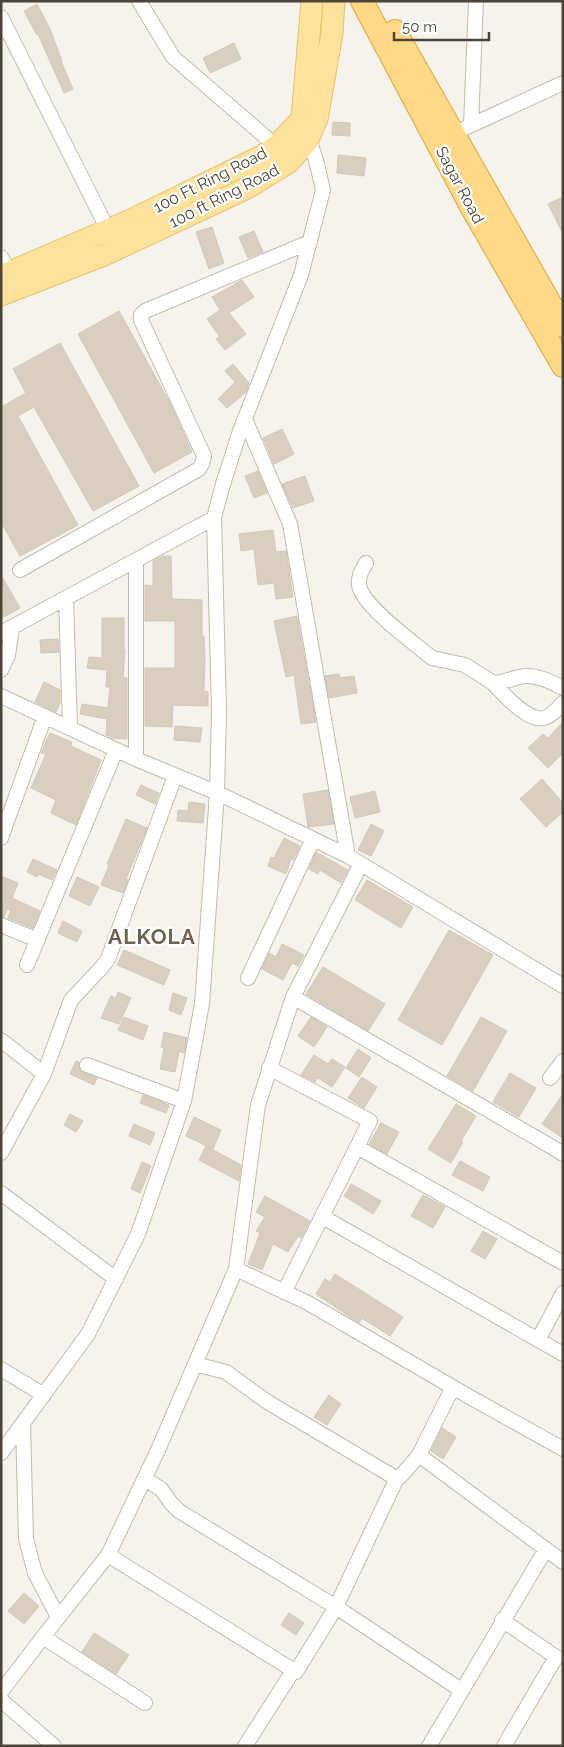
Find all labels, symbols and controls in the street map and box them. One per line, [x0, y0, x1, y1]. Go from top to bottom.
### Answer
scale bar [394, 10, 489, 42]
text: 50 m [402, 18, 437, 36]
street label: 100 Ft Ring Road [150, 143, 270, 217]
street label: Sagar Road [432, 143, 488, 227]
street label: 100 ft Ring Road [166, 160, 282, 232]
district label: ALKOLA [108, 924, 196, 949]

